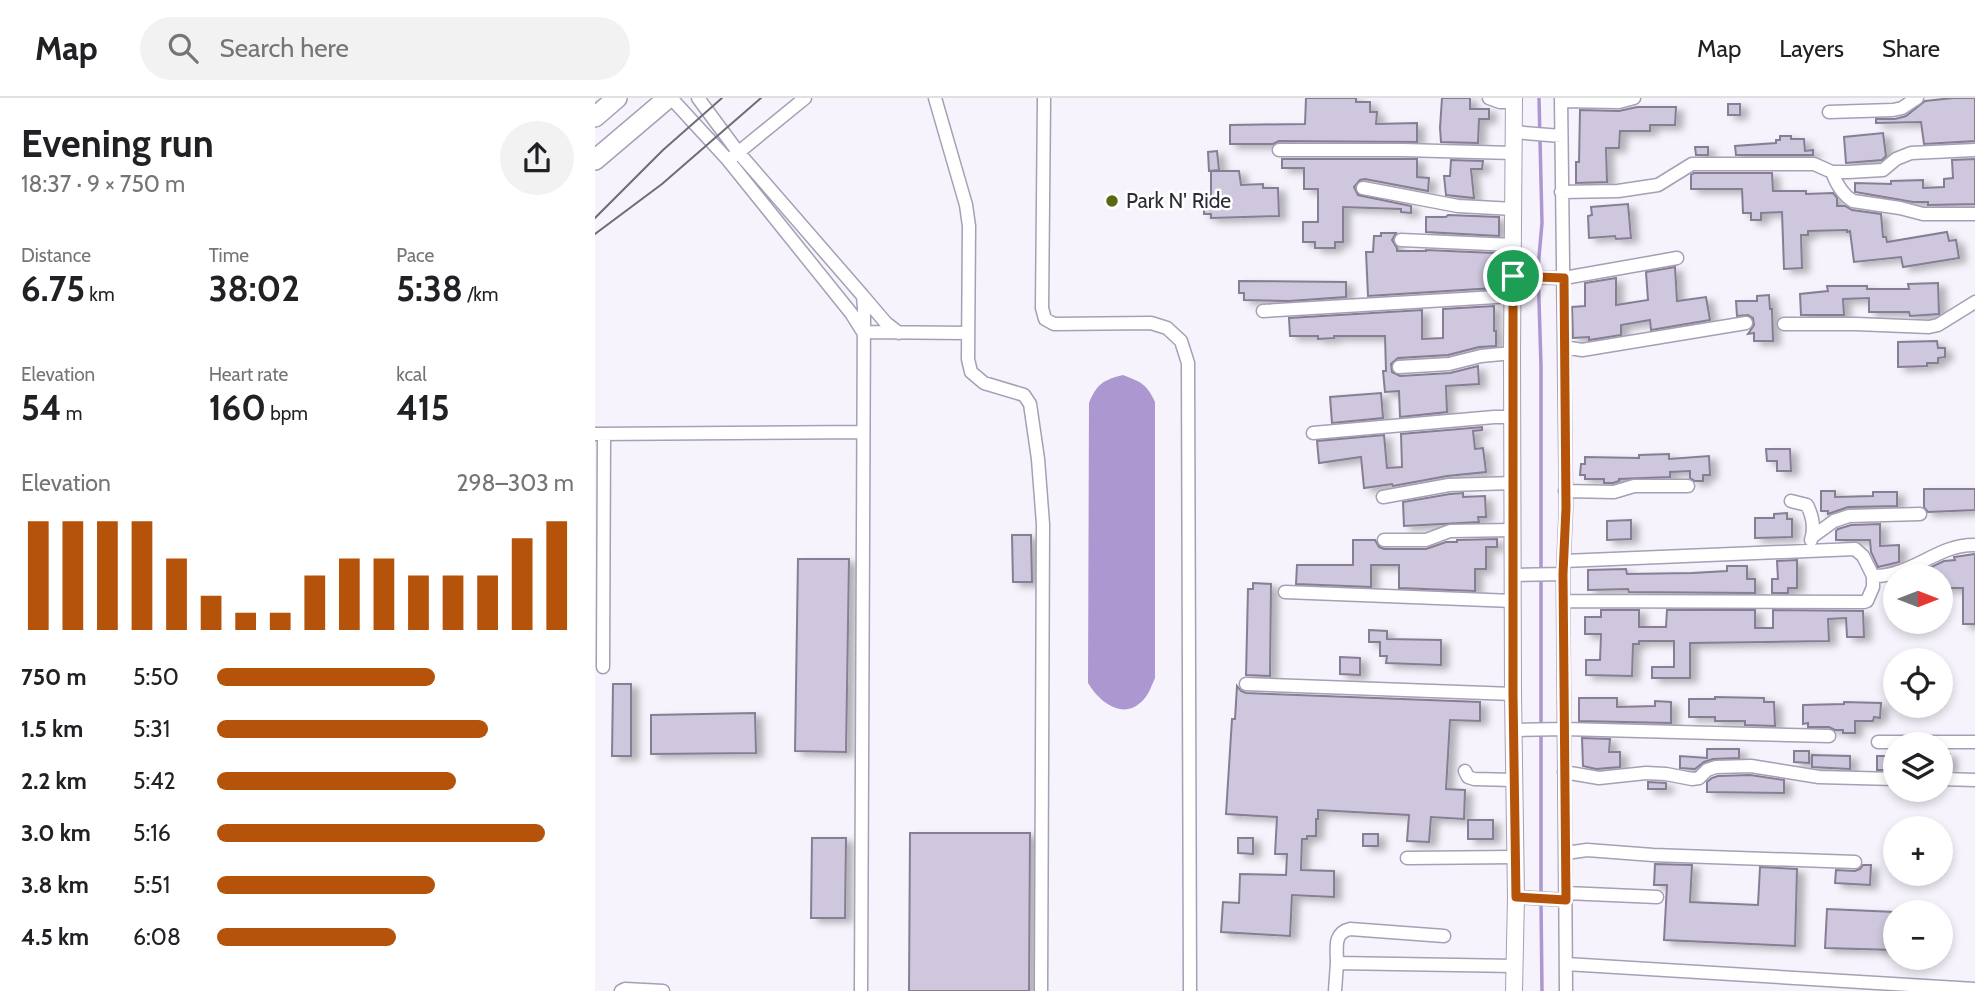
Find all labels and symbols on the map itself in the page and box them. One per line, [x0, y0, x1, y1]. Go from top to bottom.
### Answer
place label: Park N' Ride [1126, 188, 1231, 213]
marker: Park N' Ride [1104, 193, 1120, 209]
pin [1483, 246, 1543, 306]
north arrow [1883, 564, 1953, 634]

